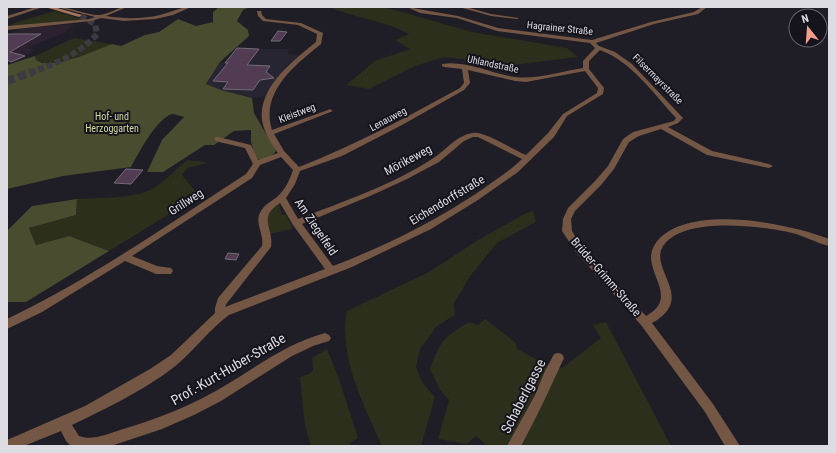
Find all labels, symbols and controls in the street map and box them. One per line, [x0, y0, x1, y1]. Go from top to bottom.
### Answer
north arrow [788, 8, 828, 48]
text: N [800, 12, 811, 26]
street label: Hagrainer Straße [526, 19, 594, 37]
street label: Filsermayrstraße [631, 52, 686, 107]
street label: Uhlandstraße [466, 53, 520, 75]
street label: Kleistweg [277, 101, 317, 125]
street label: Lenauweg [368, 105, 408, 133]
park label: Hof- und Herzoggarten [85, 111, 139, 134]
street label: Mörikeweg [382, 142, 434, 178]
street label: Eichendorffstraße [407, 172, 487, 228]
street label: Grillweg [166, 186, 206, 218]
street label: Am Ziegelfeld [292, 196, 340, 258]
street label: Brüder-Grimm-Straße [568, 235, 644, 319]
street label: Prof.-Kurt-Huber-Straße [168, 329, 288, 408]
street label: Schaberlgasse [497, 356, 549, 436]

